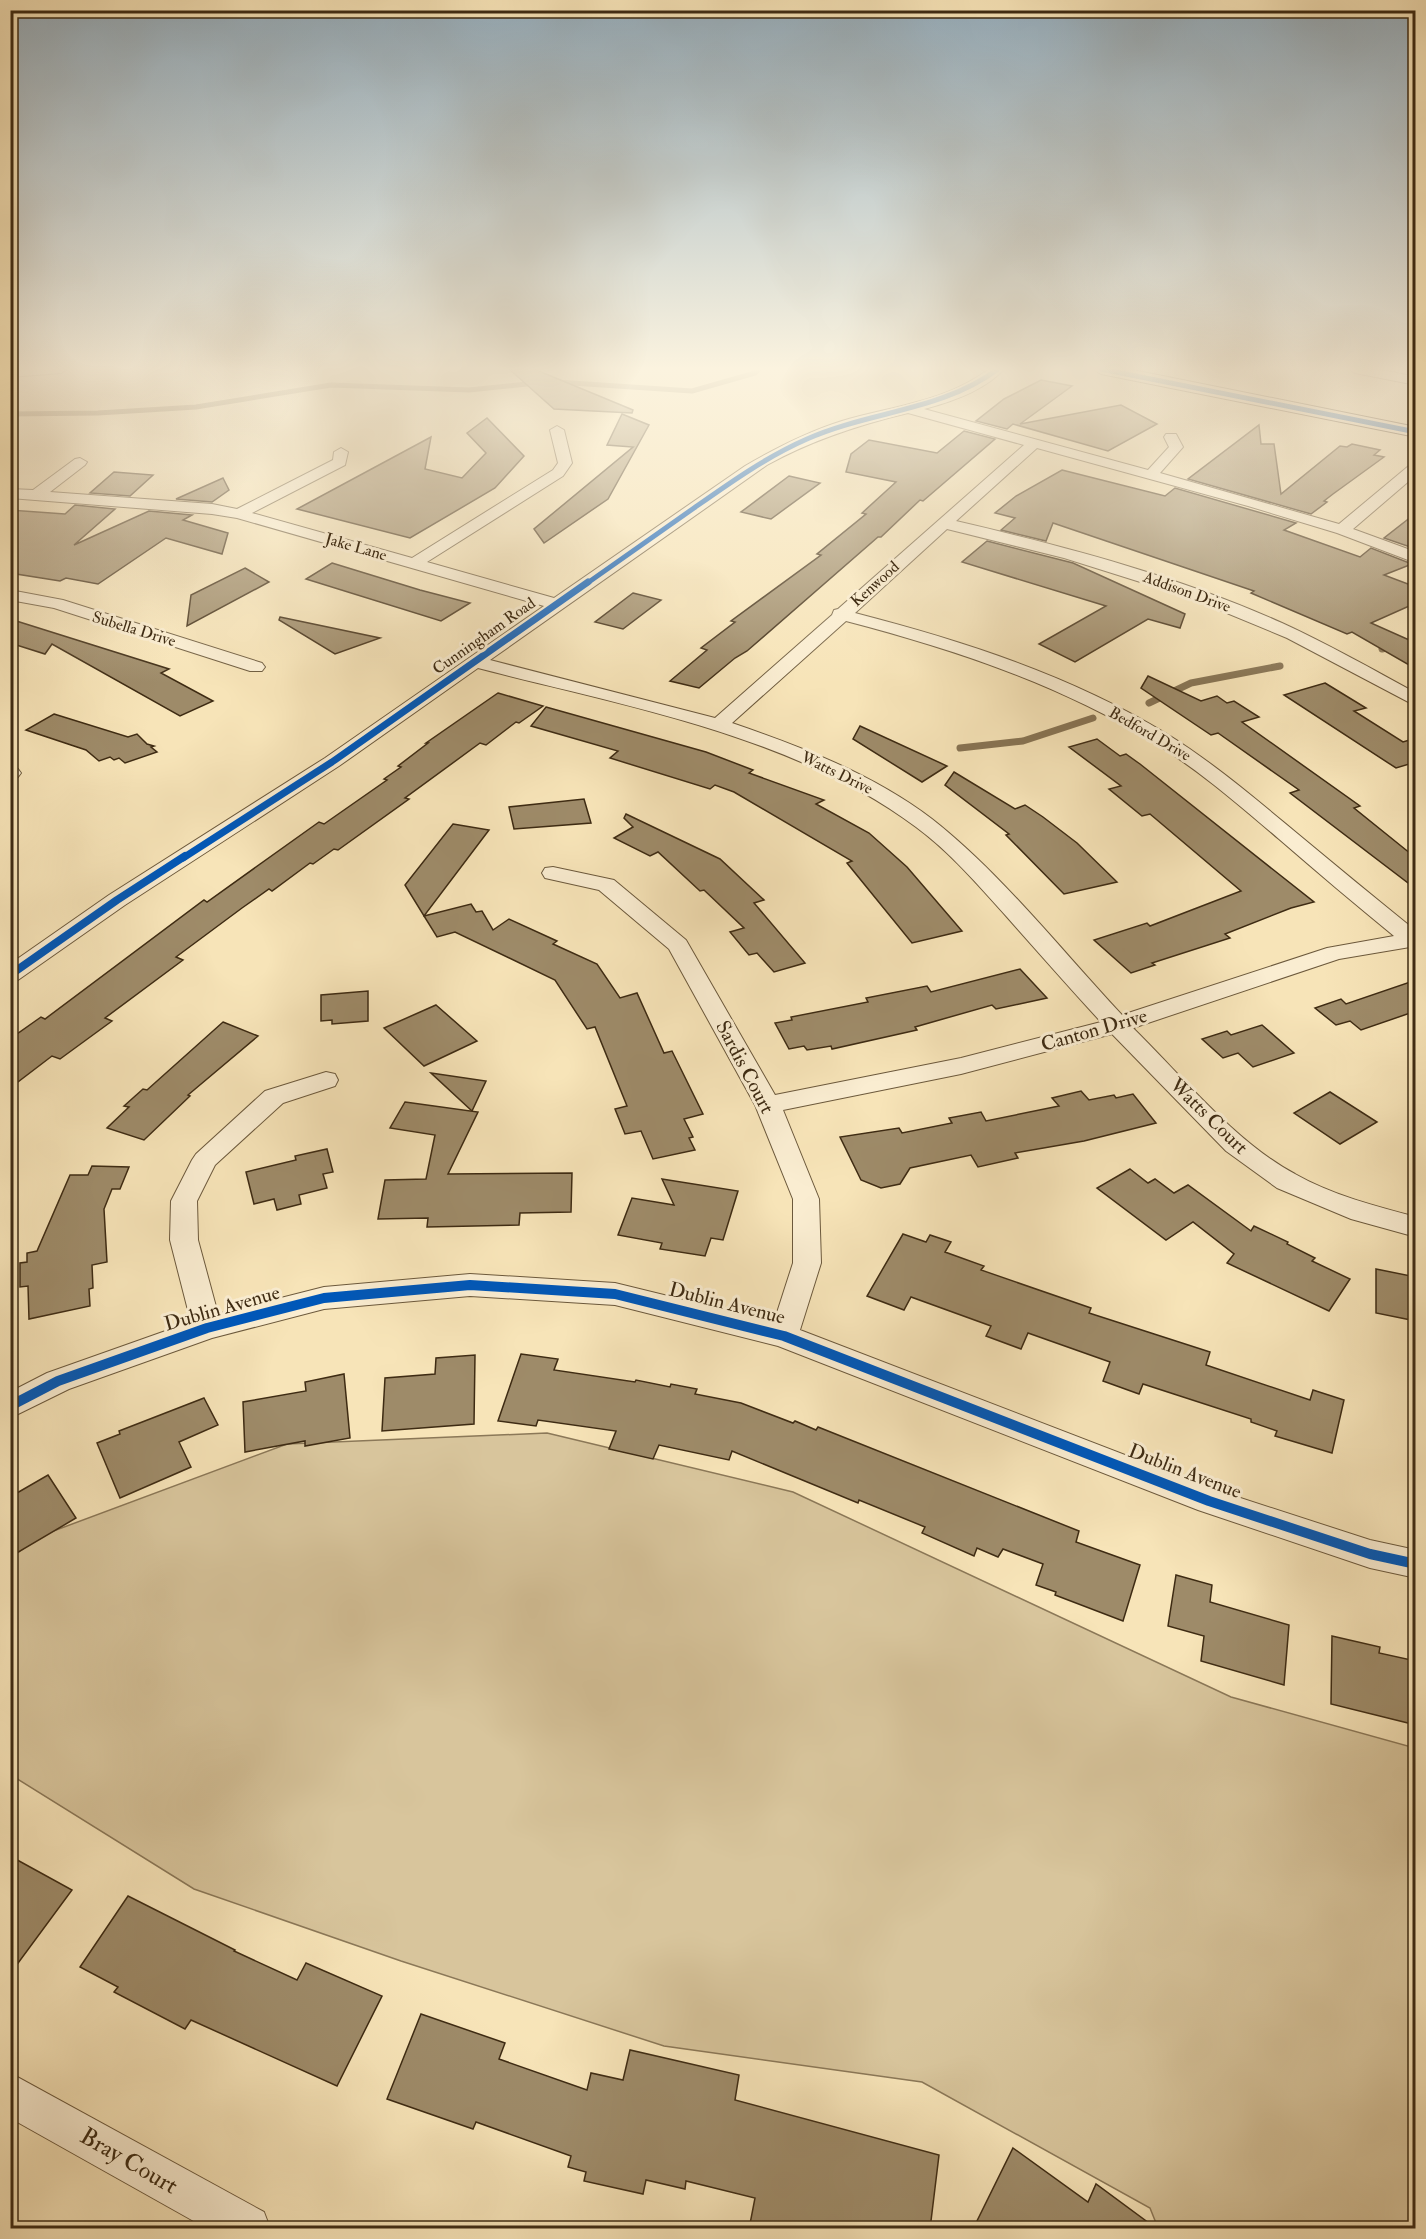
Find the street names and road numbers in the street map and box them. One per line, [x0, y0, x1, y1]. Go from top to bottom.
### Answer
street label: Jake Lane [322, 528, 389, 566]
street label: Kenwood [846, 557, 904, 611]
street label: Addison Drive [1140, 567, 1234, 617]
street label: Cunningham Road [429, 593, 539, 679]
street label: Subella Drive [90, 607, 179, 651]
street label: Bedford Drive [1105, 702, 1195, 766]
street label: Watts Drive [797, 747, 876, 799]
street label: Canton Drive [1038, 1003, 1150, 1057]
street label: Sardis Court [710, 1016, 780, 1118]
street label: Watts Court [1164, 1072, 1254, 1160]
street label: Dublin Avenue [666, 1276, 788, 1330]
street label: Dublin Avenue [161, 1280, 283, 1336]
street label: Dublin Avenue [1125, 1438, 1245, 1504]
street label: Bray Court [74, 2121, 184, 2202]

